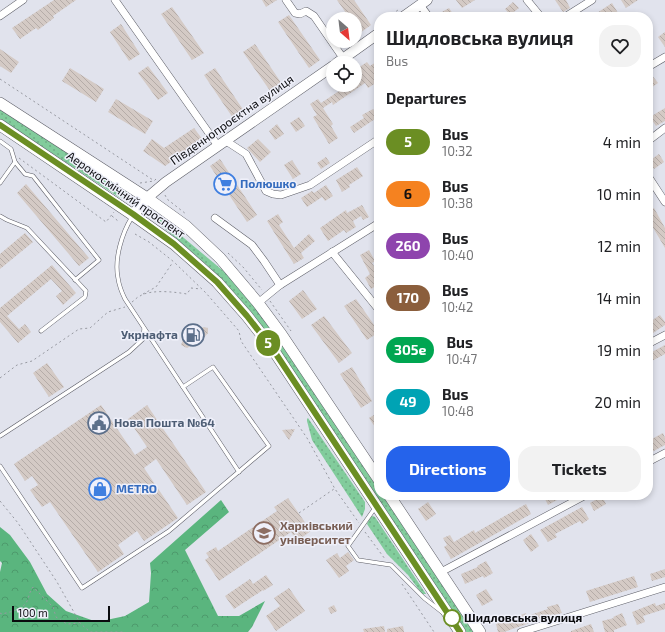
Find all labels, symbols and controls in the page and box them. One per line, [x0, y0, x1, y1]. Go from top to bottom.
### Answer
north arrow [326, 12, 362, 48]
map controls [326, 12, 362, 92]
button: heart [599, 25, 641, 67]
text: Шидловська вулиця [386, 26, 573, 49]
text: Bus [386, 53, 408, 69]
button: locate [326, 56, 362, 92]
street label: Південнопроєктна вулиця [167, 71, 296, 168]
text: Departures [386, 89, 466, 107]
text: Bus [442, 125, 468, 143]
text: 5 [404, 133, 412, 150]
text: 4 min [603, 133, 641, 151]
text: 10:32 [442, 143, 473, 159]
street label: Аерокосмічний проспект [65, 148, 189, 241]
supermarket icon: Полюшко [212, 171, 238, 197]
place label: Полюшко [240, 176, 296, 190]
text: Bus [442, 177, 468, 195]
text: 6 [404, 185, 412, 202]
text: 10 min [597, 185, 641, 203]
text: 10:38 [442, 195, 473, 211]
text: Bus [442, 229, 468, 247]
text: 260 [395, 237, 421, 254]
text: 12 min [598, 237, 641, 255]
text: 10:40 [442, 247, 474, 263]
text: Bus [442, 281, 468, 299]
text: 170 [397, 289, 419, 306]
text: 14 min [597, 289, 641, 307]
text: 10:42 [442, 299, 473, 315]
fuel station icon: Укрнафта [180, 322, 206, 348]
place label: Укрнафта [121, 327, 178, 341]
line badge: 5 [255, 330, 281, 356]
text: Bus [446, 333, 473, 351]
text: 5 [264, 334, 272, 351]
text: 305e [394, 341, 426, 358]
text: 19 min [598, 341, 641, 359]
text: 10:47 [446, 351, 477, 367]
text: Bus [442, 385, 468, 403]
text: 49 [399, 393, 417, 410]
text: 20 min [595, 393, 641, 411]
text: 10:48 [442, 403, 474, 419]
public building icon: Нова Пошта №64 [86, 410, 112, 436]
place label: Нова Пошта №64 [114, 415, 215, 429]
button: Directions [386, 446, 510, 492]
button: Tickets [518, 446, 641, 492]
shop icon: METRO [87, 476, 113, 502]
place label: METRO [116, 481, 157, 495]
place label: Харківський університет [280, 518, 353, 546]
school or university icon: Харківський університет [251, 520, 277, 546]
scale bar [12, 604, 110, 623]
text: 100 m [18, 606, 48, 619]
marker: Шидловська вулиця [443, 609, 461, 627]
place label: Шидловська вулиця [464, 610, 583, 624]

